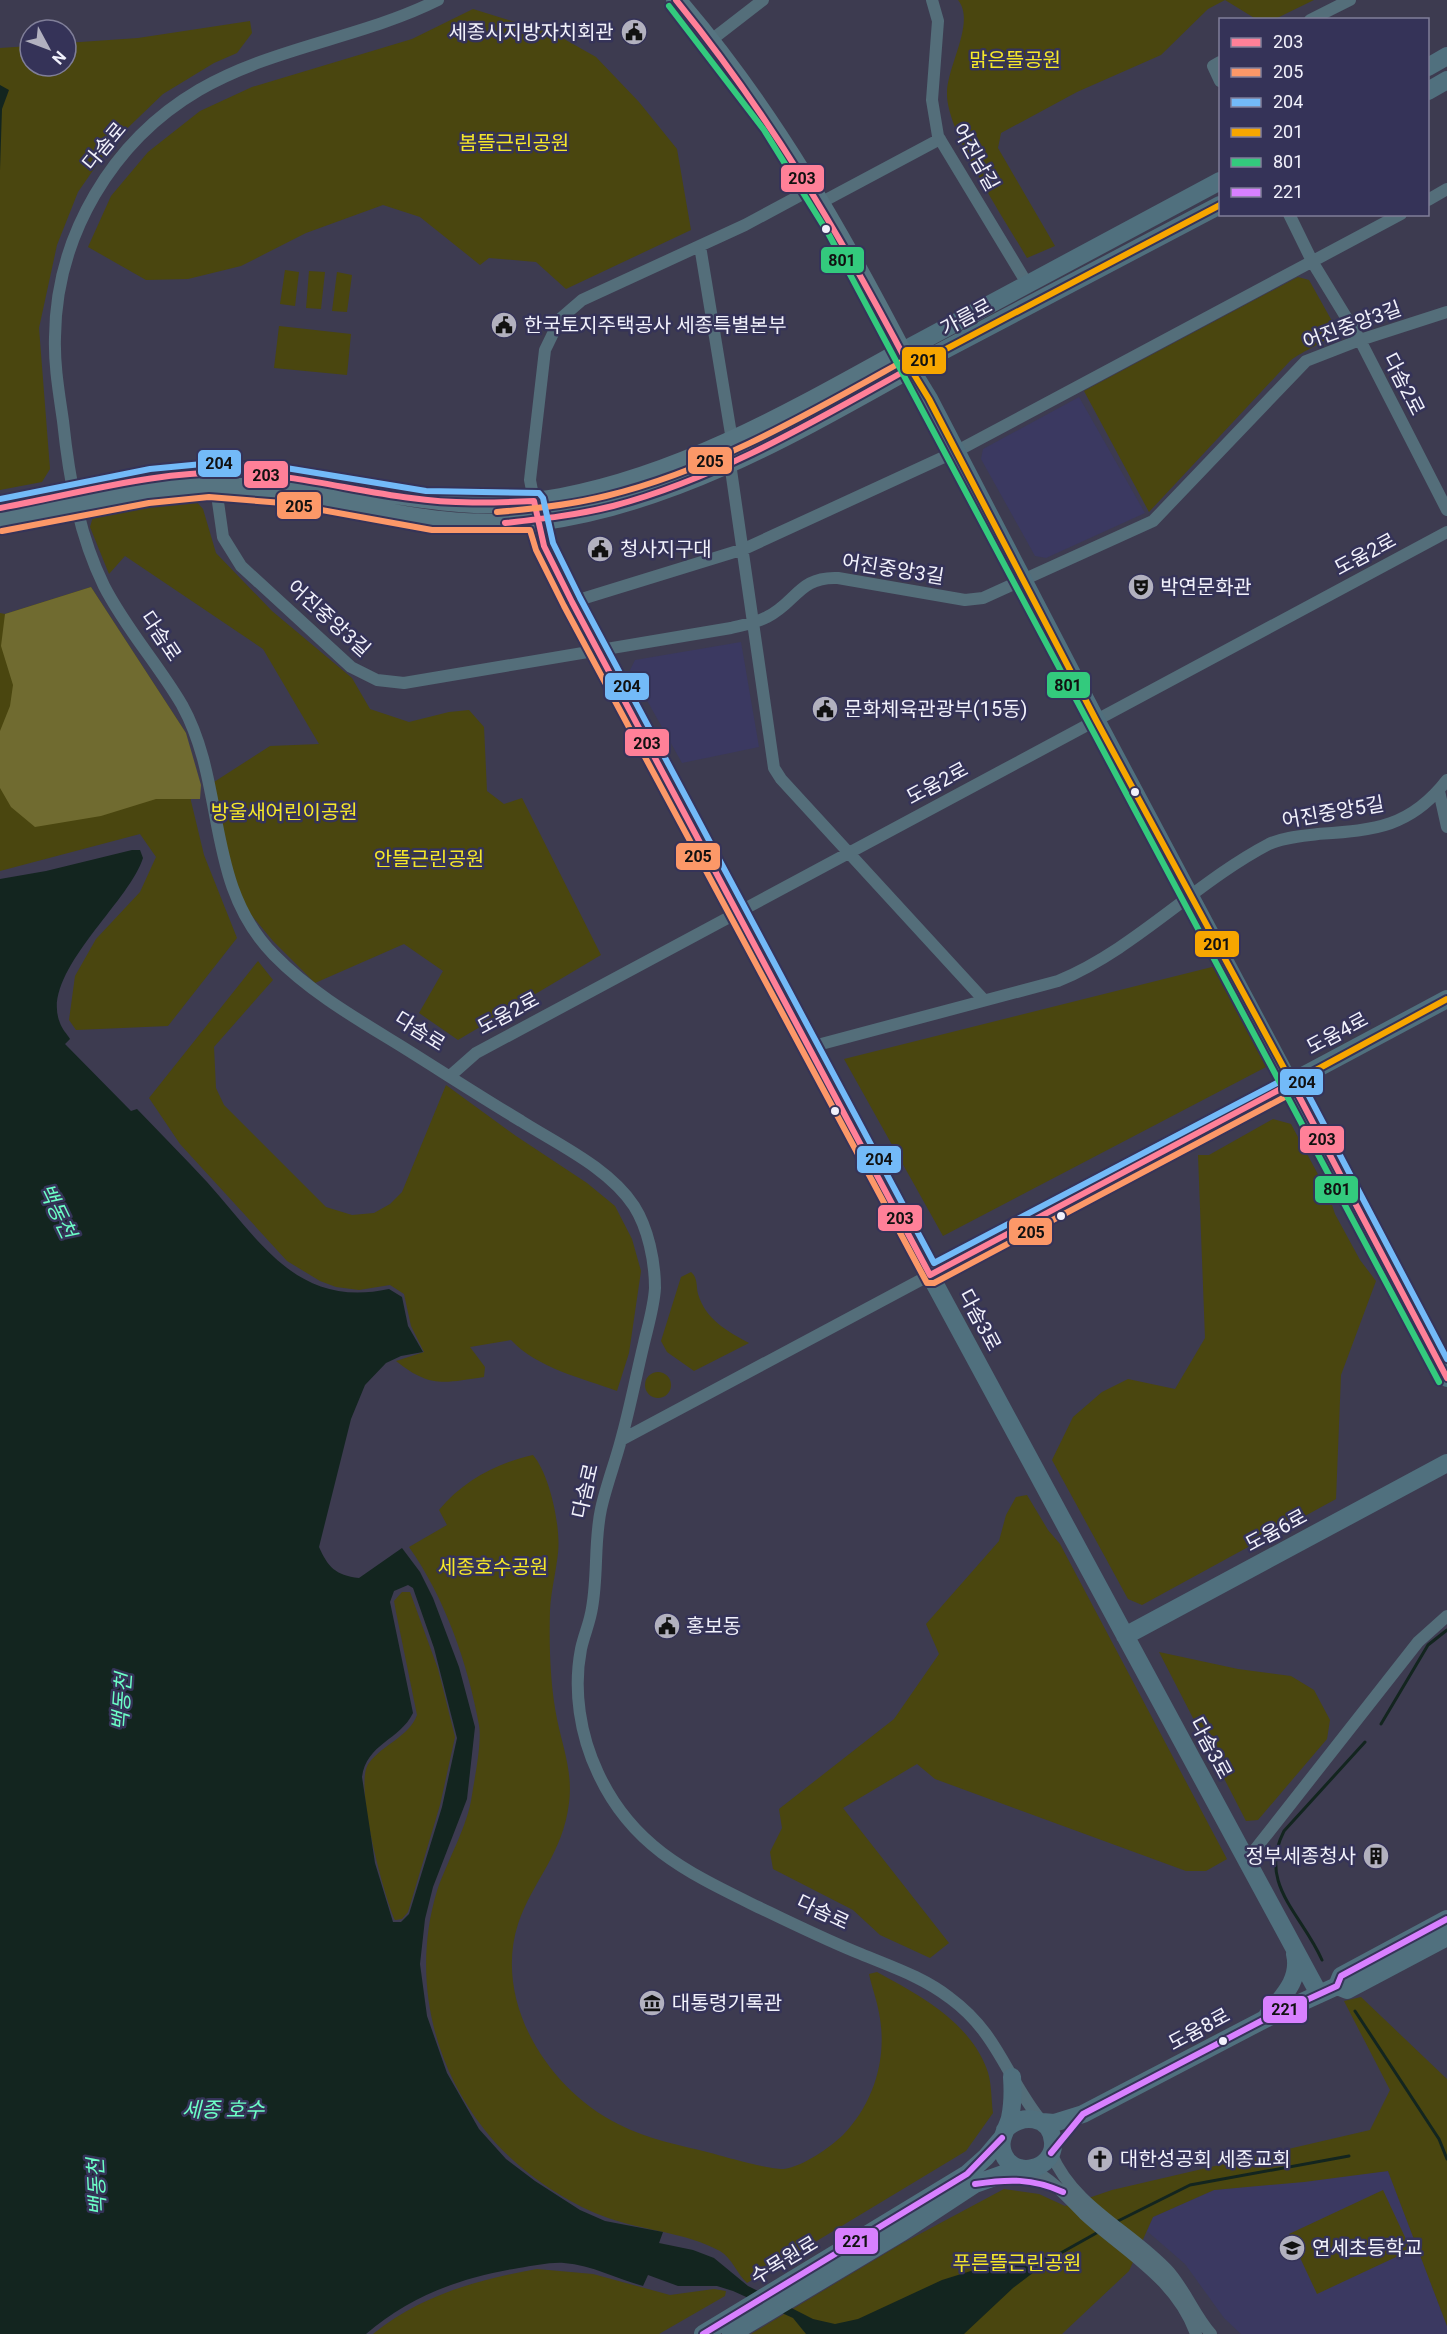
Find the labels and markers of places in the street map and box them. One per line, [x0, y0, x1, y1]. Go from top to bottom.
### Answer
public building icon: 세종시지방자치회관 [619, 17, 649, 47]
place label: 세종시지방자치회관 [448, 20, 614, 44]
unlabelled marker [820, 223, 832, 235]
public building icon: 한국토지주택공사 세종특별본부 [489, 310, 519, 340]
place label: 한국토지주택공사 세종특별본부 [524, 313, 787, 337]
public building icon: 청사지구대 [585, 534, 615, 564]
place label: 청사지구대 [620, 537, 712, 561]
theatre icon: 박연문화관 [1126, 572, 1156, 602]
place label: 박연문화관 [1160, 575, 1252, 599]
public building icon: 문화체육관광부(15동) [810, 694, 840, 724]
place label: 문화체육관광부(15동) [844, 697, 1028, 721]
unlabelled marker [1129, 786, 1141, 798]
unlabelled marker [829, 1105, 841, 1117]
unlabelled marker [1055, 1210, 1067, 1222]
public building icon: 홍보동 [652, 1611, 682, 1641]
place label: 홍보동 [686, 1614, 741, 1638]
building icon: 정부세종청사 [1361, 1841, 1391, 1871]
place label: 정부세종청사 [1246, 1844, 1356, 1868]
museum icon: 대통령기록관 [637, 1988, 667, 2018]
place label: 대통령기록관 [672, 1991, 782, 2015]
unlabelled marker [1217, 2035, 1229, 2047]
church icon: 대한성공회 세종교회 [1085, 2144, 1115, 2174]
place label: 대한성공회 세종교회 [1120, 2147, 1291, 2171]
school or university icon: 연세초등학교 [1277, 2233, 1307, 2263]
place label: 연세초등학교 [1312, 2236, 1422, 2260]

